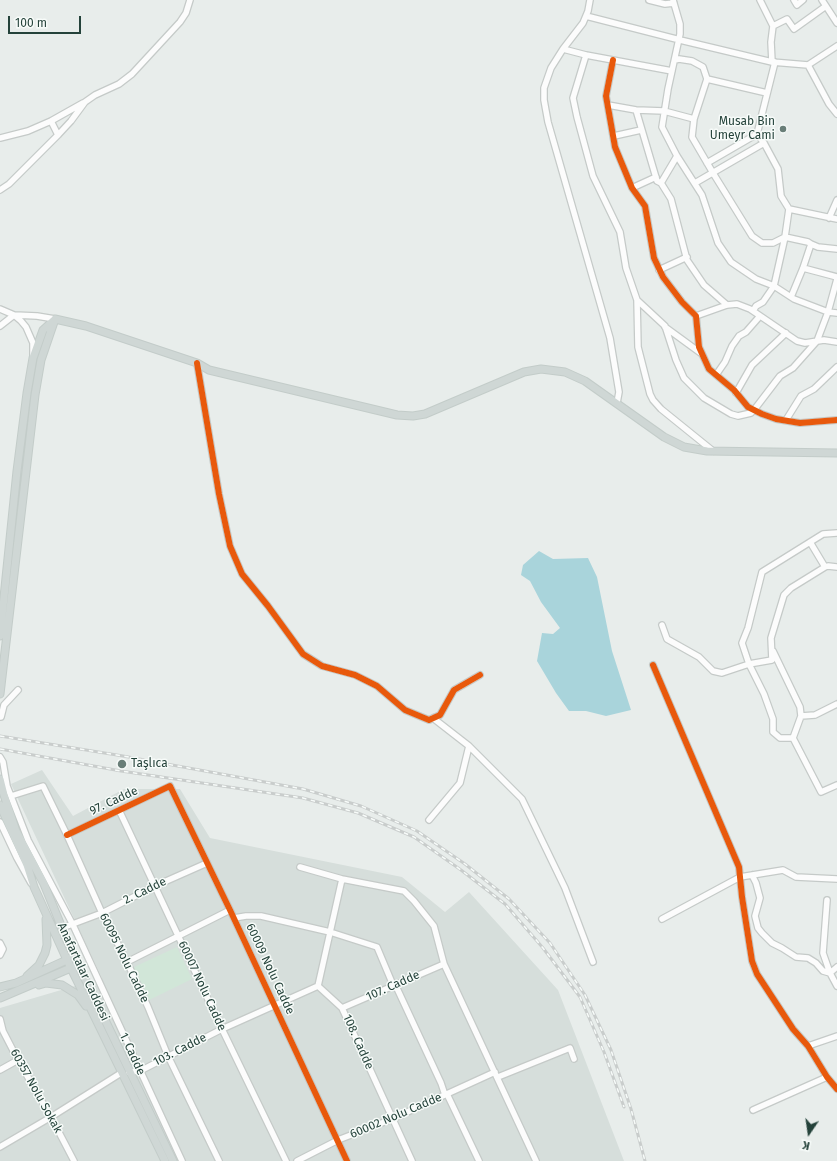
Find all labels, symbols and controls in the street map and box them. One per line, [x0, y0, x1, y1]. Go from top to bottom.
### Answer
scale bar [10, 8, 83, 34]
text: 100 m [15, 16, 47, 30]
place label: Musab Bin Umeyr Cami [710, 115, 775, 143]
marker: Musab Bin Umeyr Cami [778, 124, 788, 134]
place label: Taşlıca [131, 757, 168, 771]
marker: Taşlıca [116, 758, 128, 770]
street label: 97. Cadde [88, 784, 140, 818]
street label: 2. Cadde [121, 874, 169, 908]
street label: 60095 Nolu Cadde [96, 911, 152, 1005]
street label: Anafartalar Caddesi [54, 921, 112, 1023]
street label: 60009 Nolu Cadde [243, 921, 297, 1017]
street label: 60007 Nolu Cadde [175, 939, 229, 1033]
street label: 107. Cadde [364, 968, 422, 1004]
street label: 108. Cadde [340, 1012, 376, 1072]
street label: 1. Cadde [116, 1030, 148, 1078]
street label: 103. Cadde [151, 1030, 209, 1070]
street label: 60357 Nolu Sokak [7, 1046, 65, 1136]
street label: 60002 Nolu Cadde [348, 1090, 444, 1142]
north arrow [789, 1113, 829, 1153]
text: K [801, 1138, 811, 1152]

